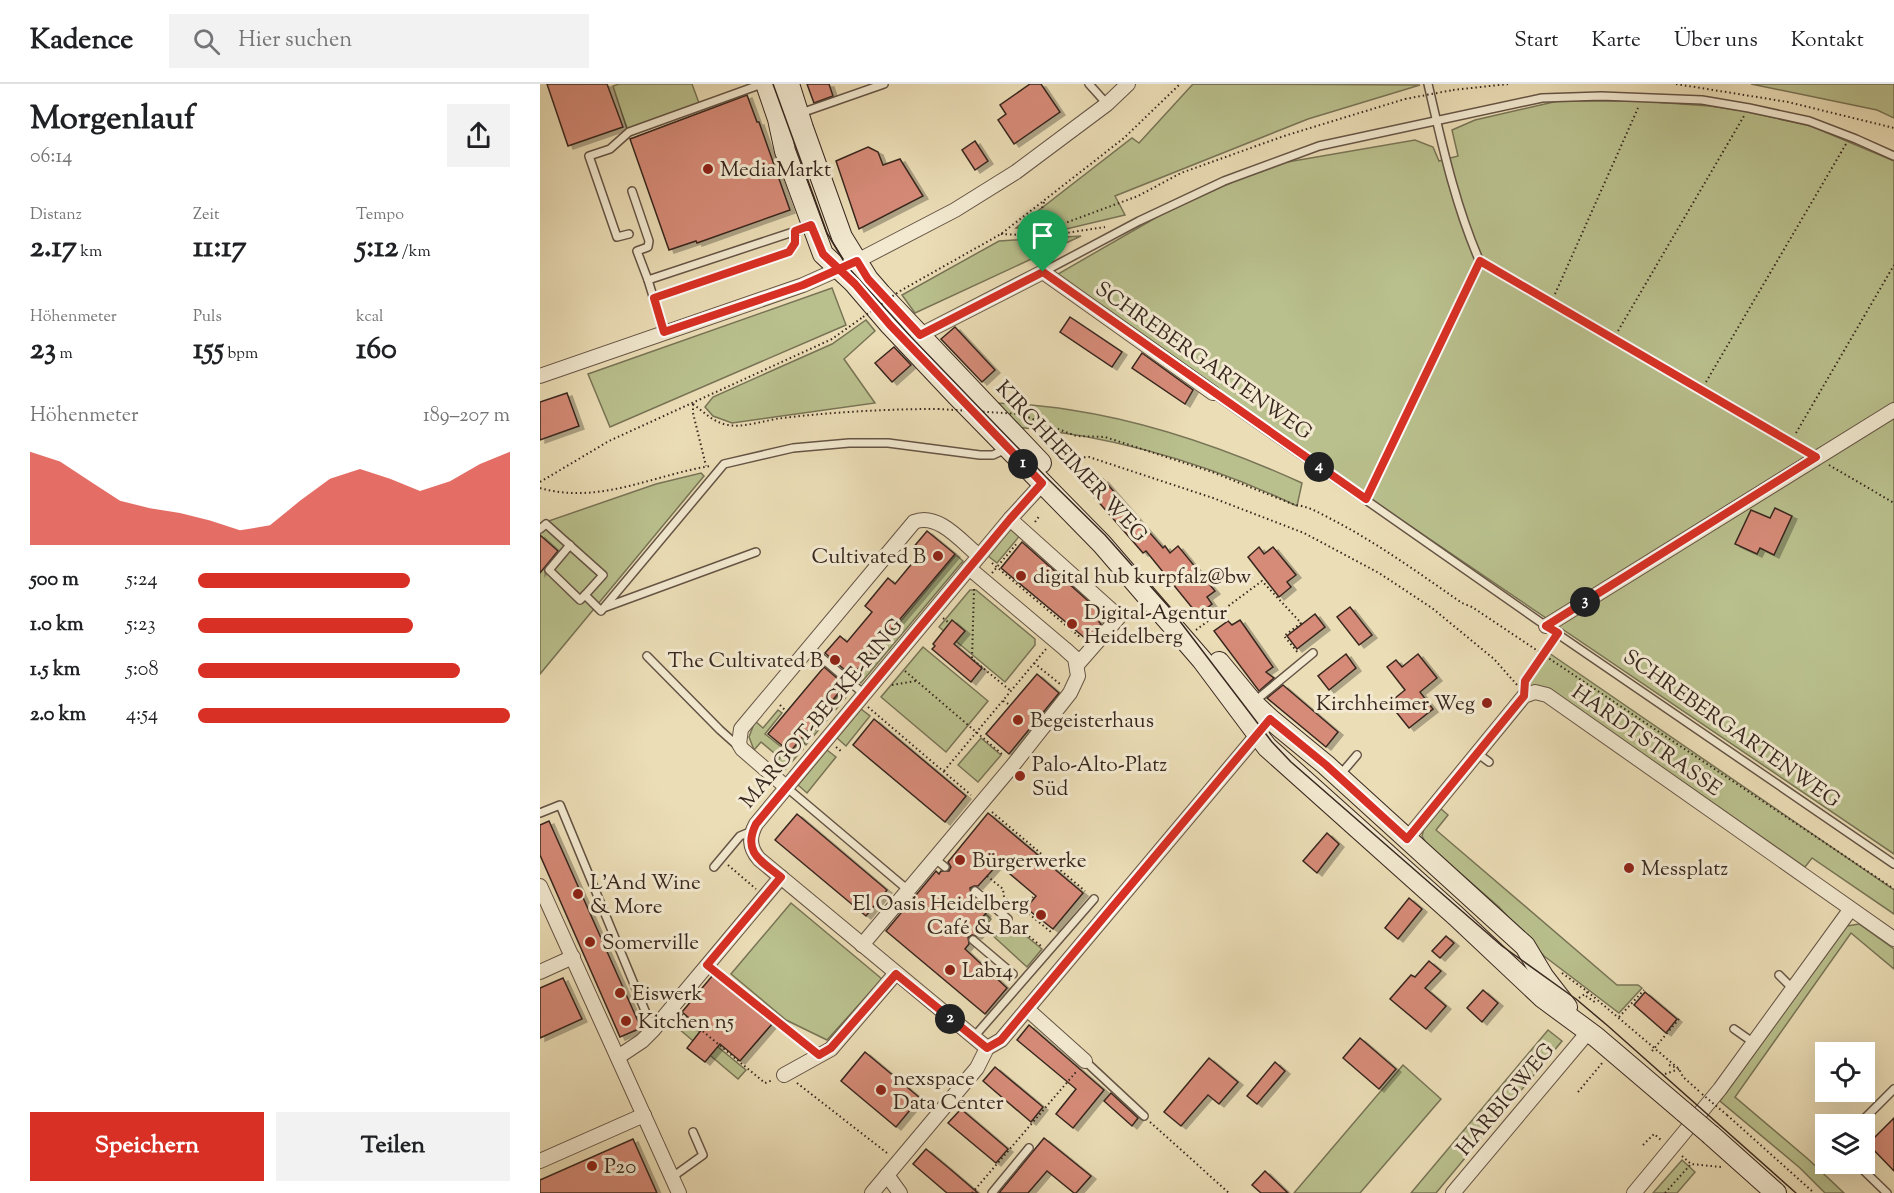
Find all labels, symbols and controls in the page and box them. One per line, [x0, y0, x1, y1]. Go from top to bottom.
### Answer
search box [169, 14, 589, 68]
text: Kadence [30, 21, 133, 61]
icon: search [190, 25, 223, 58]
text: Hier suchen [238, 25, 352, 57]
text: Start [1514, 26, 1558, 56]
text: Karte [1591, 26, 1641, 56]
text: Über uns [1674, 26, 1758, 56]
text: Kontakt [1791, 26, 1864, 56]
text: Morgenlauf [30, 96, 195, 144]
button: share [447, 104, 510, 167]
text: 06:14 [30, 143, 72, 172]
place label: MediaMarkt [720, 156, 831, 186]
marker: MediaMarkt [701, 162, 715, 176]
text: Distanz [30, 204, 82, 227]
text: Zeit [193, 204, 219, 227]
text: Tempo [356, 204, 404, 227]
pin [1017, 210, 1068, 272]
icon: arrive [1026, 219, 1059, 252]
text: 2.17 [30, 227, 77, 270]
text: 11:17 [193, 227, 246, 270]
text: 5:12 [356, 227, 398, 270]
text: km [77, 241, 102, 264]
text: /km [398, 241, 431, 264]
street label: SCHREBERGARTENWEG [1088, 275, 1318, 448]
text: Höhenmeter [30, 306, 117, 329]
text: Puls [193, 306, 222, 329]
text: kcal [356, 306, 384, 329]
text: 23 [30, 329, 56, 372]
text: 155 [193, 329, 224, 372]
text: 160 [356, 329, 397, 372]
text: m [56, 343, 73, 366]
text: bpm [224, 343, 258, 366]
street label: KIRCHHEIMER WEG [988, 375, 1153, 550]
text: Höhenmeter [30, 402, 139, 431]
text: 189–207 m [423, 402, 510, 431]
pin: 1 [1008, 449, 1038, 479]
text: 1 [1020, 452, 1026, 475]
pin: 4 [1304, 452, 1334, 482]
text: 4 [1315, 455, 1323, 478]
place label: Cultivated B [812, 543, 926, 573]
marker: Cultivated B [931, 549, 945, 563]
place label: digital hub kurpfalz@bw [1033, 563, 1252, 593]
text: 500 m [30, 566, 79, 595]
text: 5:24 [126, 566, 157, 595]
marker: digital hub kurpfalz@bw [1014, 569, 1028, 583]
pin: 3 [1570, 587, 1600, 617]
text: 3 [1582, 590, 1588, 613]
place label: Digital-Agentur Heidelberg [1084, 599, 1227, 653]
text: 1.0 km [30, 611, 84, 640]
text: 5:23 [126, 611, 155, 640]
street label: MARGOT-BECKE-RING [734, 613, 911, 816]
marker: Digital-Agentur Heidelberg [1065, 617, 1079, 631]
street label: SCHREBERGARTENWEG [1616, 643, 1846, 816]
place label: The Cultivated B [667, 647, 823, 677]
marker: The Cultivated B [828, 653, 842, 667]
text: 1.5 km [30, 656, 80, 685]
text: 5:08 [126, 656, 158, 685]
street label: HARDTSTRASSE [1565, 679, 1727, 805]
place label: Kirchheimer Weg [1316, 690, 1475, 720]
marker: Kirchheimer Weg [1480, 696, 1494, 710]
text: 2.0 km [30, 701, 86, 730]
text: 4:54 [126, 701, 158, 730]
place label: Begeisterhaus [1030, 707, 1154, 737]
marker: Begeisterhaus [1011, 713, 1025, 727]
place label: Palo-Alto-Platz Süd [1032, 751, 1167, 805]
marker: Palo-Alto-Platz Süd [1013, 769, 1027, 783]
place label: Bürgerwerke [972, 847, 1087, 877]
marker: Bürgerwerke [953, 853, 967, 867]
place label: Messplatz [1641, 855, 1728, 885]
marker: Messplatz [1622, 861, 1636, 875]
place label: L'And Wine & More [590, 869, 701, 923]
marker: L'And Wine & More [571, 887, 585, 901]
place label: El Oasis Heidelberg Café & Bar [852, 890, 1029, 944]
marker: El Oasis Heidelberg Café & Bar [1034, 908, 1048, 922]
place label: Somerville [602, 929, 699, 959]
marker: Somerville [583, 935, 597, 949]
place label: Lab14 [962, 957, 1013, 987]
marker: Lab14 [943, 963, 957, 977]
place label: Eiswerk [632, 980, 704, 1010]
marker: Eiswerk [613, 986, 627, 1000]
pin: 2 [935, 1004, 965, 1034]
text: 2 [946, 1007, 954, 1030]
place label: Kitchen n5 [638, 1008, 734, 1038]
marker: Kitchen n5 [619, 1014, 633, 1028]
street label: HARBIGWEG [1450, 1037, 1563, 1163]
map controls [1815, 1042, 1875, 1174]
button: locate [1815, 1042, 1875, 1102]
place label: nexspace Data Center [893, 1065, 1004, 1119]
marker: nexspace Data Center [874, 1083, 888, 1097]
button: Speichern [30, 1112, 264, 1181]
button: Teilen [276, 1112, 510, 1181]
button: layers [1815, 1114, 1875, 1174]
place label: P20 [604, 1153, 636, 1183]
marker: P20 [585, 1159, 599, 1173]

